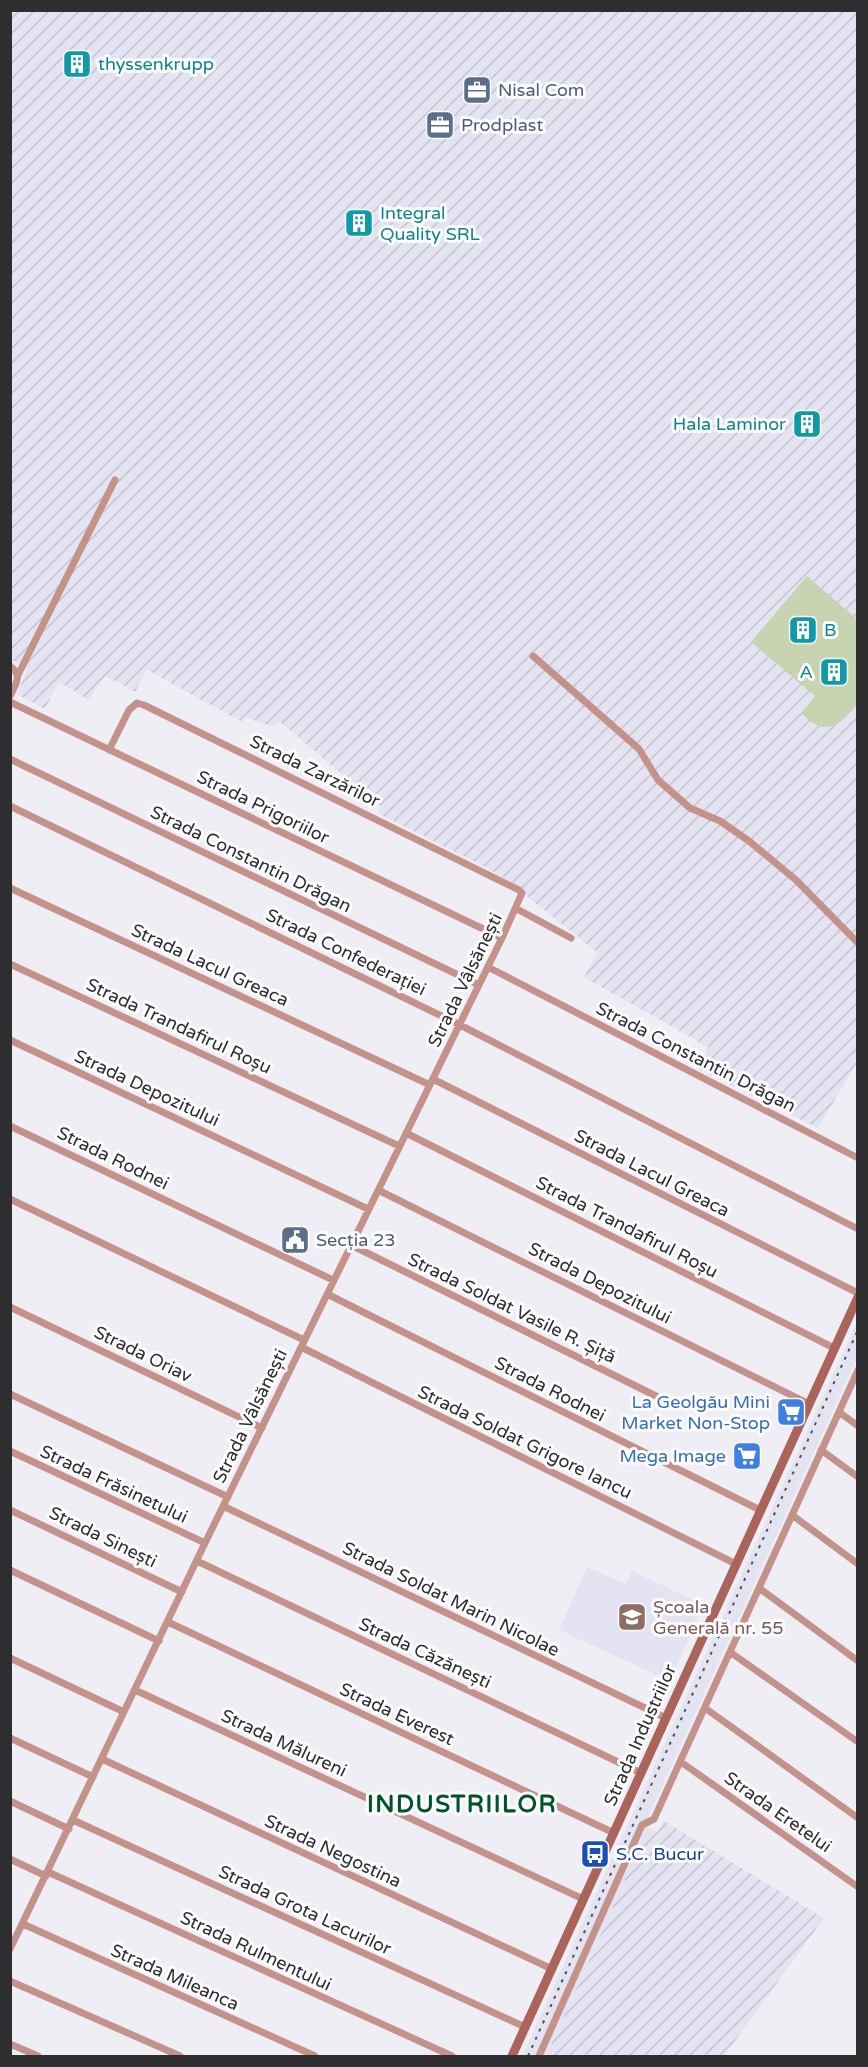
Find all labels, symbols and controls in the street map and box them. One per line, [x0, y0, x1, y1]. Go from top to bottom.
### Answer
building icon: thyssenkrupp [61, 48, 93, 80]
place label: thyssenkrupp [98, 53, 214, 75]
office icon: Nisal Com [461, 74, 493, 106]
place label: Nisal Com [498, 79, 584, 101]
office icon: Prodplast [424, 109, 456, 141]
place label: Prodplast [461, 114, 543, 136]
place label: Integral Quality SRL [380, 202, 481, 245]
building icon: Integral Quality SRL [343, 207, 375, 239]
building icon: Hala Laminor [791, 408, 823, 440]
place label: Hala Laminor [673, 413, 786, 435]
building icon: B [787, 614, 819, 646]
place label: B [824, 619, 836, 641]
building icon: A [818, 656, 850, 688]
place label: A [800, 661, 813, 683]
street label: Strada Zarzărilor [246, 730, 384, 812]
street label: Strada Prigoriilor [193, 765, 333, 849]
street label: Strada Constantin Drăgan [147, 801, 355, 917]
street label: Strada Confederației [262, 904, 430, 1000]
street label: Strada Vâlsănești [423, 909, 507, 1051]
street label: Strada Lacul Greaca [128, 919, 292, 1011]
street label: Strada Trandafirul Roșu [83, 973, 275, 1079]
street label: Strada Constantin Drăgan [593, 997, 799, 1117]
street label: Strada Depozitului [71, 1045, 223, 1131]
street label: Strada Rodnei [54, 1121, 172, 1195]
street label: Strada Lacul Greaca [571, 1124, 733, 1222]
street label: Strada Trandafirul Roșu [532, 1171, 722, 1283]
public building icon: Secția 23 [279, 1224, 311, 1256]
place label: Secția 23 [316, 1229, 396, 1251]
street label: Strada Depozitului [525, 1237, 675, 1329]
street label: Strada Soldat Vasile R. Șiță [404, 1248, 620, 1368]
street label: Strada Oriav [91, 1321, 196, 1387]
street label: Strada Vâlsănești [208, 1345, 292, 1487]
street label: Strada Rodnei [491, 1352, 609, 1426]
street label: Strada Soldat Grigore Iancu [414, 1380, 636, 1504]
place label: La Geolgău Mini Market Non-Stop [621, 1391, 770, 1434]
supermarket icon: La Geolgău Mini Market Non-Stop [775, 1396, 807, 1428]
street label: Strada Frăsinetului [37, 1440, 191, 1528]
supermarket icon: Mega Image [731, 1440, 763, 1472]
place label: Mega Image [619, 1445, 726, 1467]
street label: Strada Sinești [46, 1501, 160, 1573]
street label: Strada Soldat Marin Nicolae [339, 1537, 563, 1661]
place label: Școala Generală nr. 55 [653, 1596, 784, 1639]
school or university icon: Școala Generală nr. 55 [616, 1601, 648, 1633]
street label: Strada Căzănești [355, 1613, 495, 1693]
street label: Strada Industriilor [599, 1661, 681, 1809]
street label: Strada Everest [336, 1678, 458, 1750]
street label: Strada Mălureni [218, 1704, 350, 1782]
street label: Strada Eretelui [720, 1767, 836, 1857]
district label: INDUSTRIILOR [367, 1790, 557, 1819]
street label: Strada Negostina [261, 1810, 405, 1892]
bus stop icon: S.C. Bucur [579, 1838, 611, 1870]
place label: S.C. Bucur [616, 1843, 704, 1865]
street label: Strada Grota Lacurilor [215, 1860, 395, 1960]
street label: Strada Rulmentului [177, 1906, 335, 1996]
street label: Strada Mileanca [108, 1939, 242, 2015]

